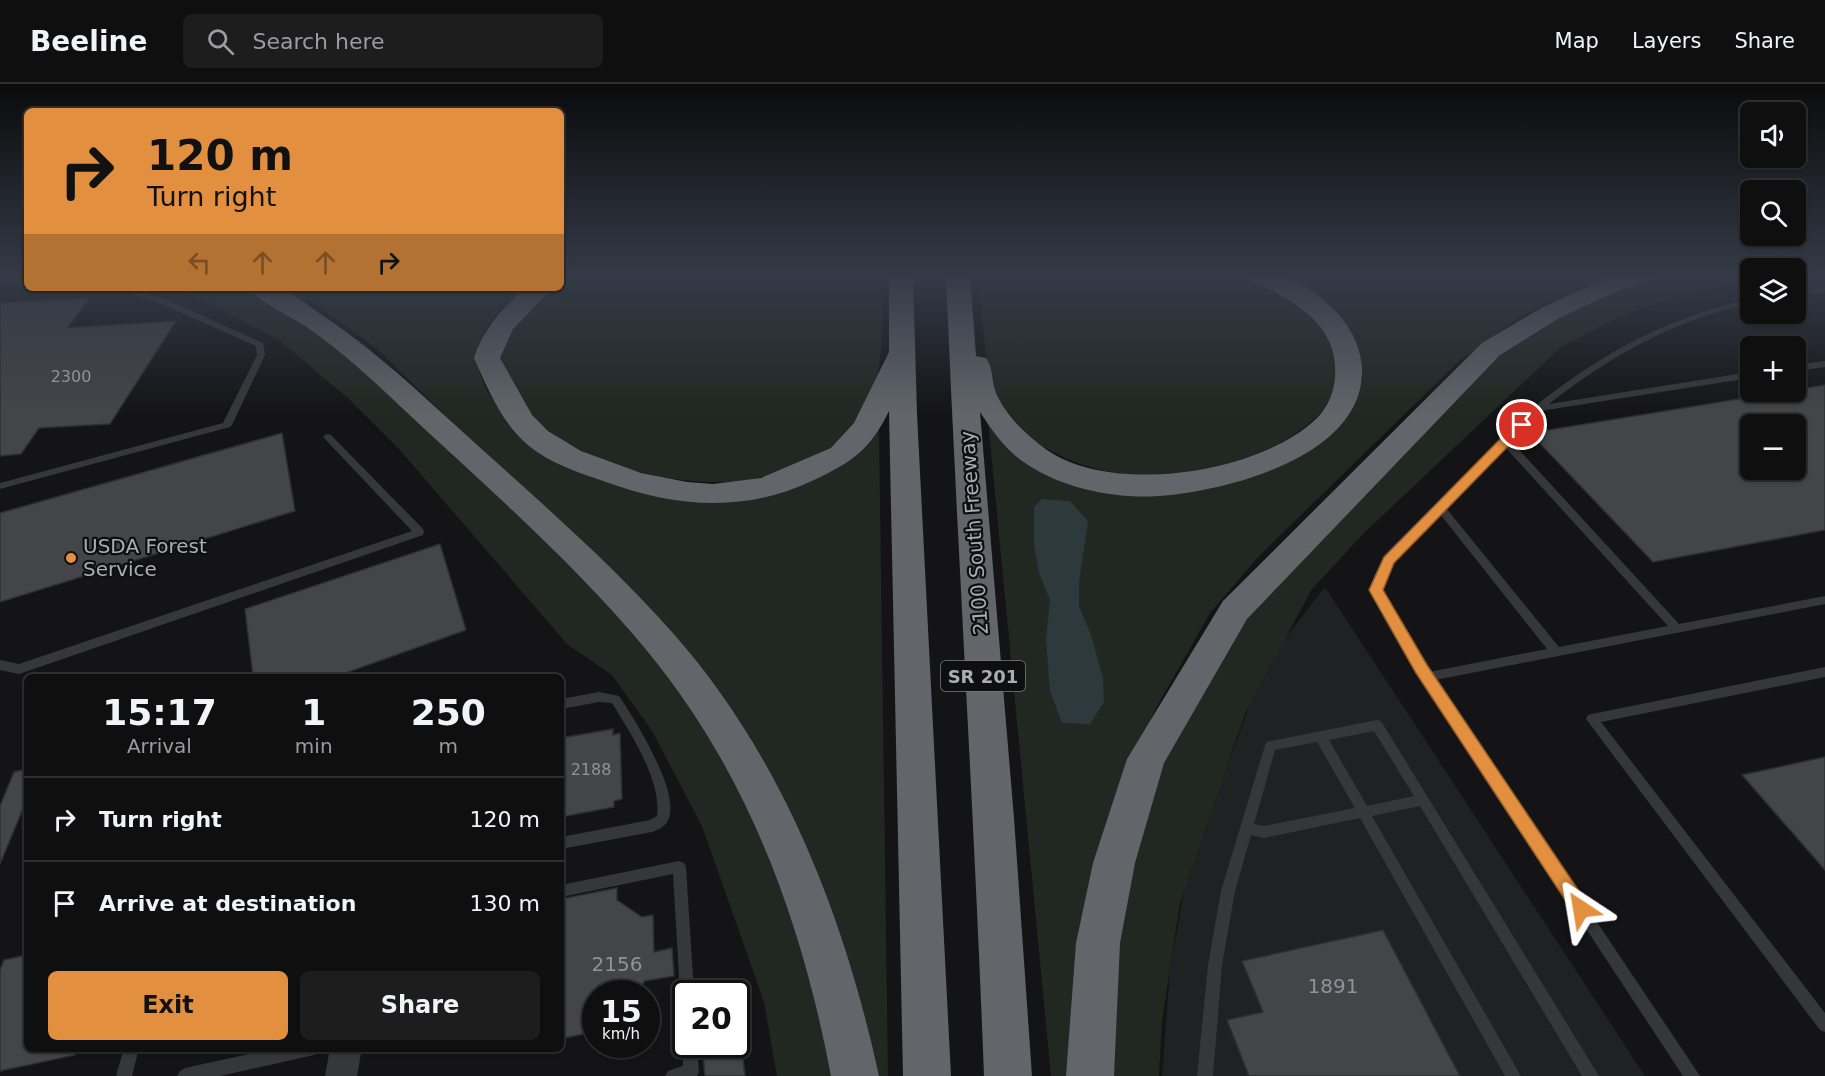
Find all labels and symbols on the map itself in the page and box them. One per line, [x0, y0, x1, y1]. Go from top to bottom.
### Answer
house number: 2300 [51, 367, 91, 386]
pin [1496, 399, 1547, 450]
street label: 2100 South Freeway [955, 430, 993, 636]
place label: USDA Forest Service [83, 534, 207, 581]
marker: USDA Forest Service [64, 551, 78, 565]
road number: SR 201 [941, 661, 1025, 691]
house number: 2188 [571, 760, 611, 779]
position arrow [1549, 877, 1613, 941]
house number: 2156 [592, 952, 642, 976]
house number: 1891 [1308, 974, 1358, 998]
speed limit sign: 20 [672, 980, 750, 1058]

